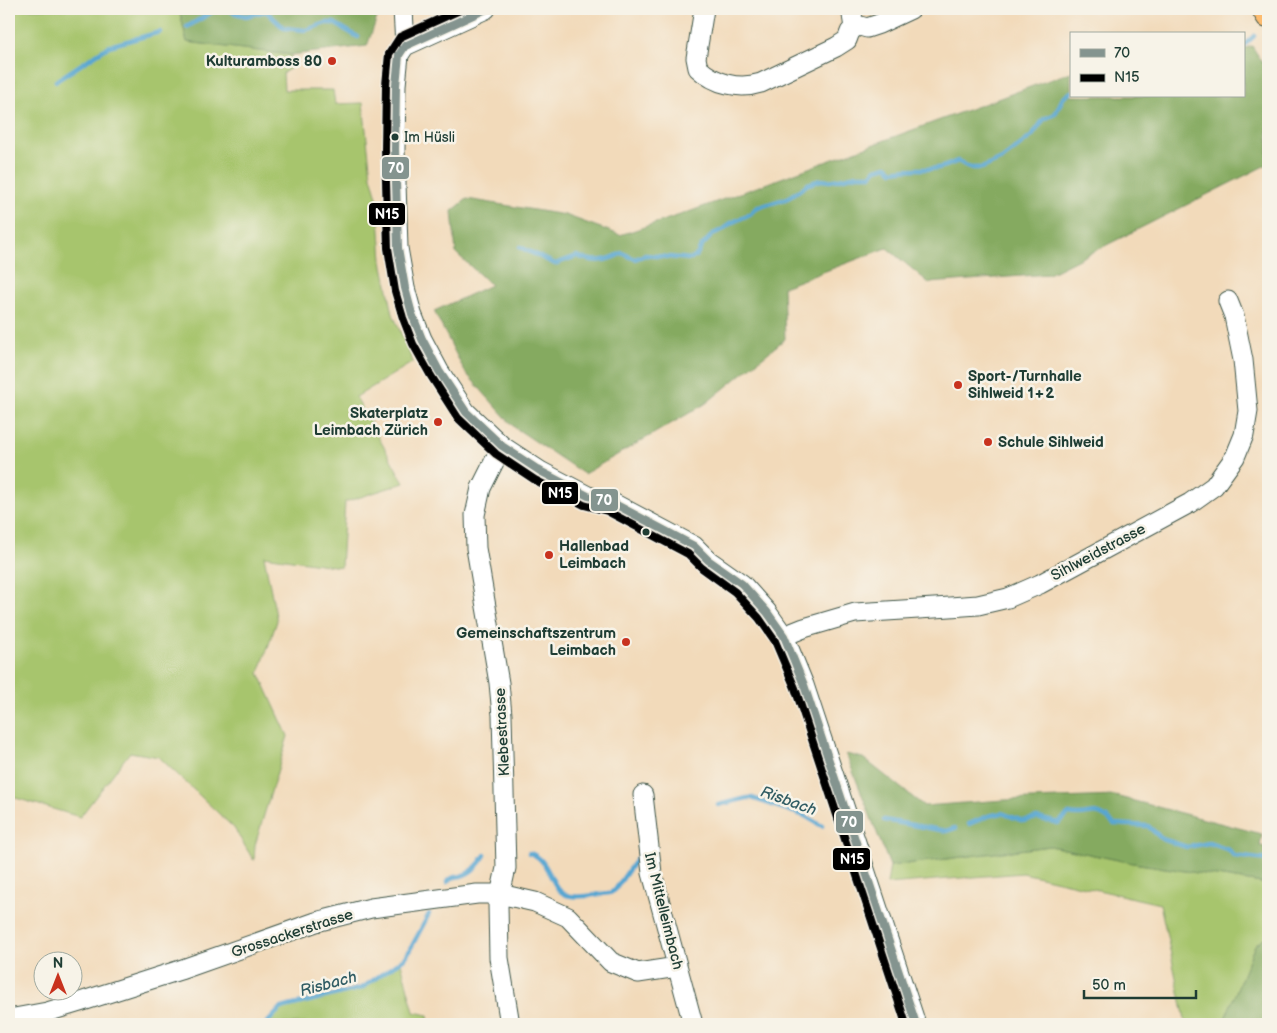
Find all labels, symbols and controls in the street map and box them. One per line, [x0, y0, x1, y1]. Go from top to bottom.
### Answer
legend [1070, 32, 1244, 98]
text: 70 [1114, 44, 1130, 63]
place label: Kulturamboss 80 [206, 52, 322, 71]
marker: Kulturamboss 80 [326, 55, 338, 67]
text: N15 [1114, 68, 1140, 87]
place label: Im Hüsli [404, 129, 455, 146]
marker: Im Hüsli [390, 132, 400, 142]
line badge: 70 [381, 156, 410, 180]
text: 70 [388, 160, 405, 177]
line badge: N15 [368, 202, 406, 226]
text: N15 [375, 206, 399, 223]
place label: Sport-/Turnhalle Sihlweid 1+2 [968, 367, 1082, 403]
marker: Sport-/Turnhalle Sihlweid 1+2 [952, 379, 964, 391]
place label: Skaterplatz Leimbach Zürich [314, 404, 429, 440]
marker: Skaterplatz Leimbach Zürich [432, 416, 444, 428]
place label: Schule Sihlweid [998, 433, 1104, 452]
marker: Schule Sihlweid [982, 436, 994, 448]
line badge: N15 [541, 481, 579, 505]
text: N15 [548, 485, 572, 502]
line badge: 70 [590, 488, 619, 512]
text: 70 [596, 492, 613, 509]
street label: Sihlweidstrasse [1048, 519, 1149, 585]
unlabelled marker [641, 527, 651, 537]
place label: Hallenbad Leimbach [559, 537, 629, 573]
marker: Hallenbad Leimbach [543, 549, 555, 561]
place label: Gemeinschaftszentrum Leimbach [456, 624, 616, 660]
marker: Gemeinschaftszentrum Leimbach [620, 636, 632, 648]
street label: Klebestrasse [491, 687, 514, 777]
water label: Risbach [758, 783, 819, 820]
line badge: 70 [835, 810, 864, 834]
text: 70 [841, 814, 858, 831]
line badge: N15 [832, 847, 871, 871]
street label: Im Mittelleimbach [640, 851, 687, 972]
text: N15 [840, 851, 864, 868]
street label: Grossackerstrasse [229, 905, 356, 962]
north arrow [32, 950, 82, 1000]
text: N [53, 955, 63, 972]
water label: Risbach [298, 968, 359, 1001]
scale bar [1084, 968, 1197, 1000]
text: 50 m [1092, 976, 1126, 995]

